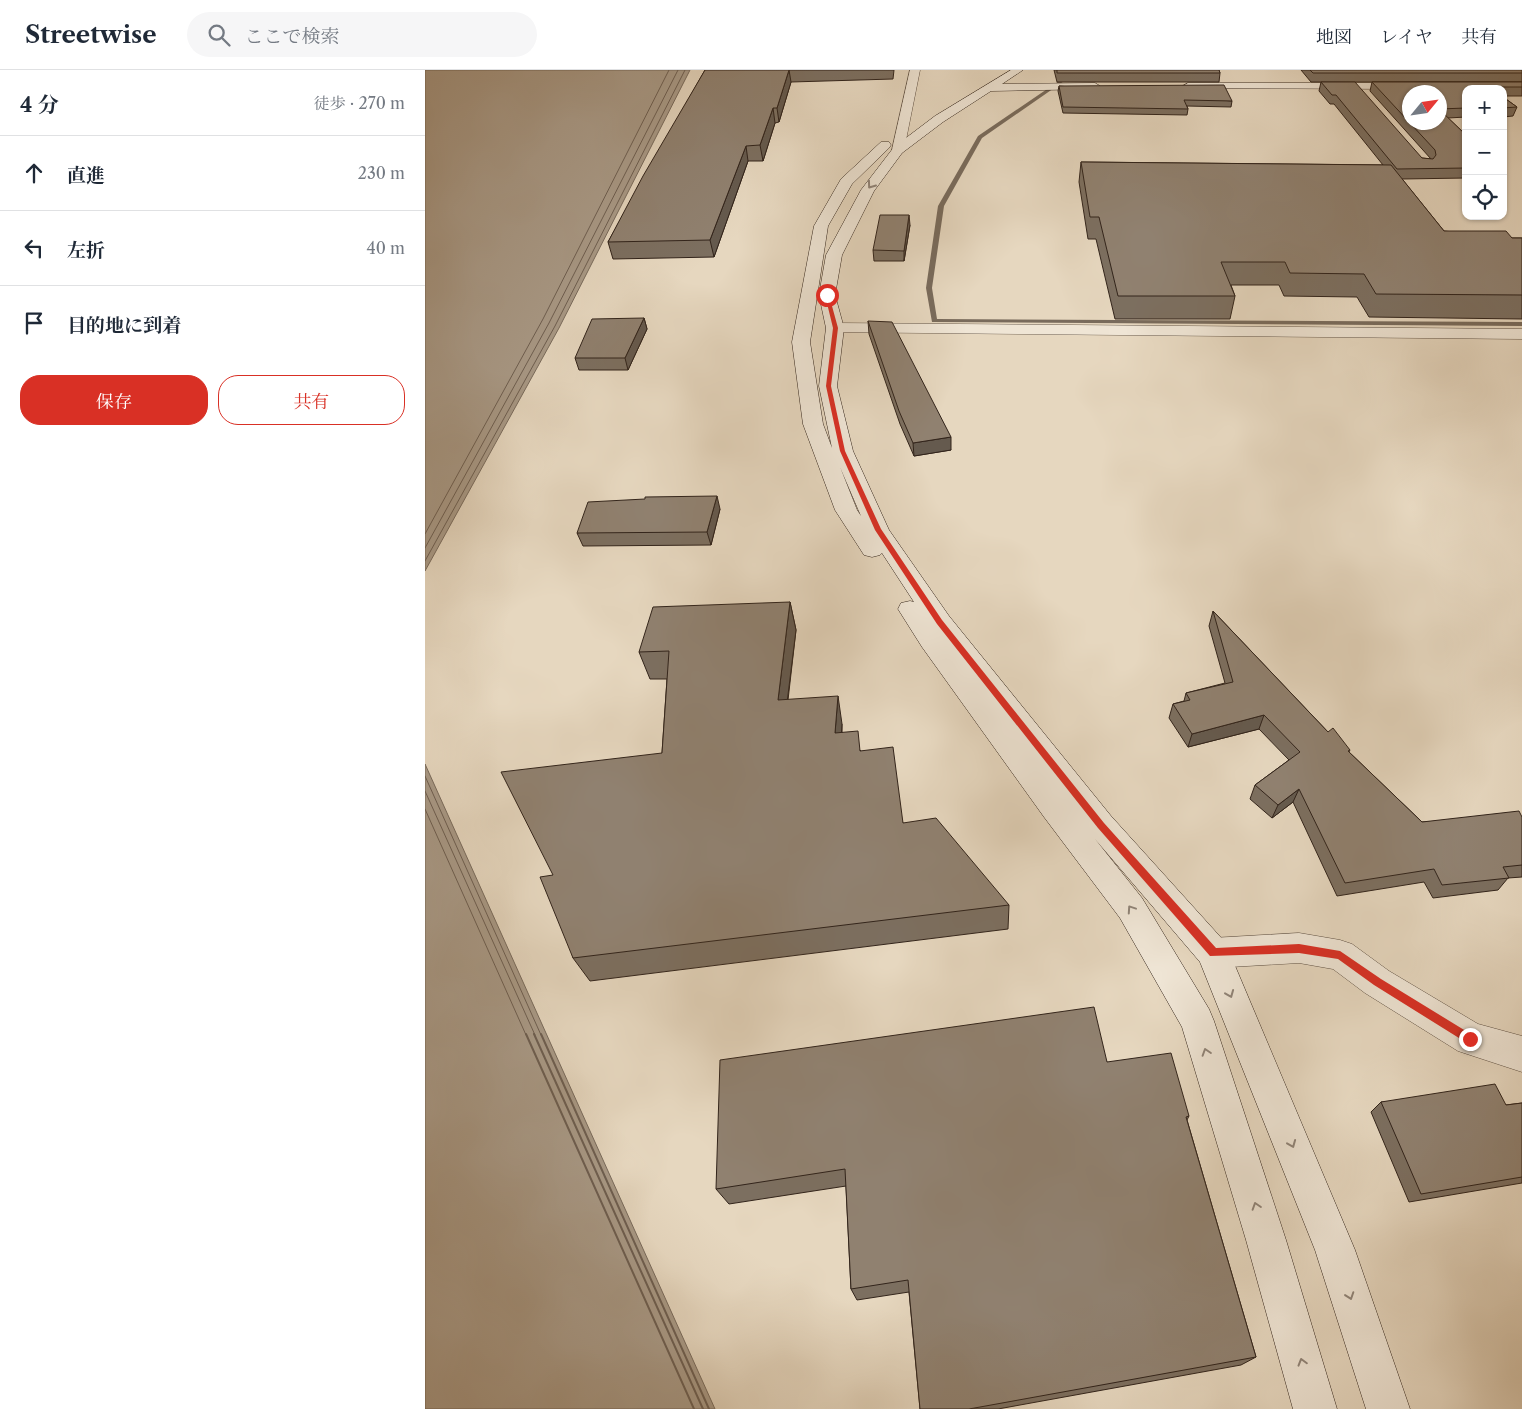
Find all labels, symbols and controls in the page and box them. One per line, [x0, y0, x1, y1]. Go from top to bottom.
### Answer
search box [187, 12, 537, 57]
text: Streetwise [25, 20, 157, 49]
icon: search [205, 21, 233, 49]
text: ここで検索 [245, 25, 340, 48]
text: 地図 [1316, 26, 1352, 48]
text: レイヤ [1380, 26, 1433, 48]
text: 共有 [1461, 26, 1497, 48]
north arrow [1402, 85, 1447, 130]
map controls [1462, 85, 1507, 220]
button: + [1462, 85, 1507, 130]
text: 4 分 [20, 92, 59, 117]
text: 徒歩 · 270 m [314, 93, 405, 113]
button: − [1462, 130, 1507, 175]
icon: ahead [20, 159, 48, 187]
text: 230 m [358, 163, 405, 183]
text: 直進 [67, 164, 105, 187]
button: locate [1462, 175, 1507, 220]
one-way arrow [868, 179, 877, 189]
icon: left [20, 234, 48, 262]
text: 40 m [366, 238, 405, 258]
text: 左折 [67, 239, 105, 262]
route start [816, 284, 839, 307]
icon: arrive [20, 309, 48, 337]
text: 目的地に到着 [67, 314, 181, 337]
button: 保存 [20, 375, 208, 425]
button: 共有 [218, 375, 405, 425]
one-way arrow [1127, 905, 1137, 914]
one-way arrow [1224, 989, 1234, 998]
route end [1459, 1028, 1482, 1051]
one-way arrow [1202, 1048, 1212, 1056]
one-way arrow [1285, 1139, 1296, 1148]
one-way arrow [1251, 1203, 1261, 1211]
one-way arrow [1344, 1291, 1354, 1300]
one-way arrow [1297, 1359, 1307, 1367]

